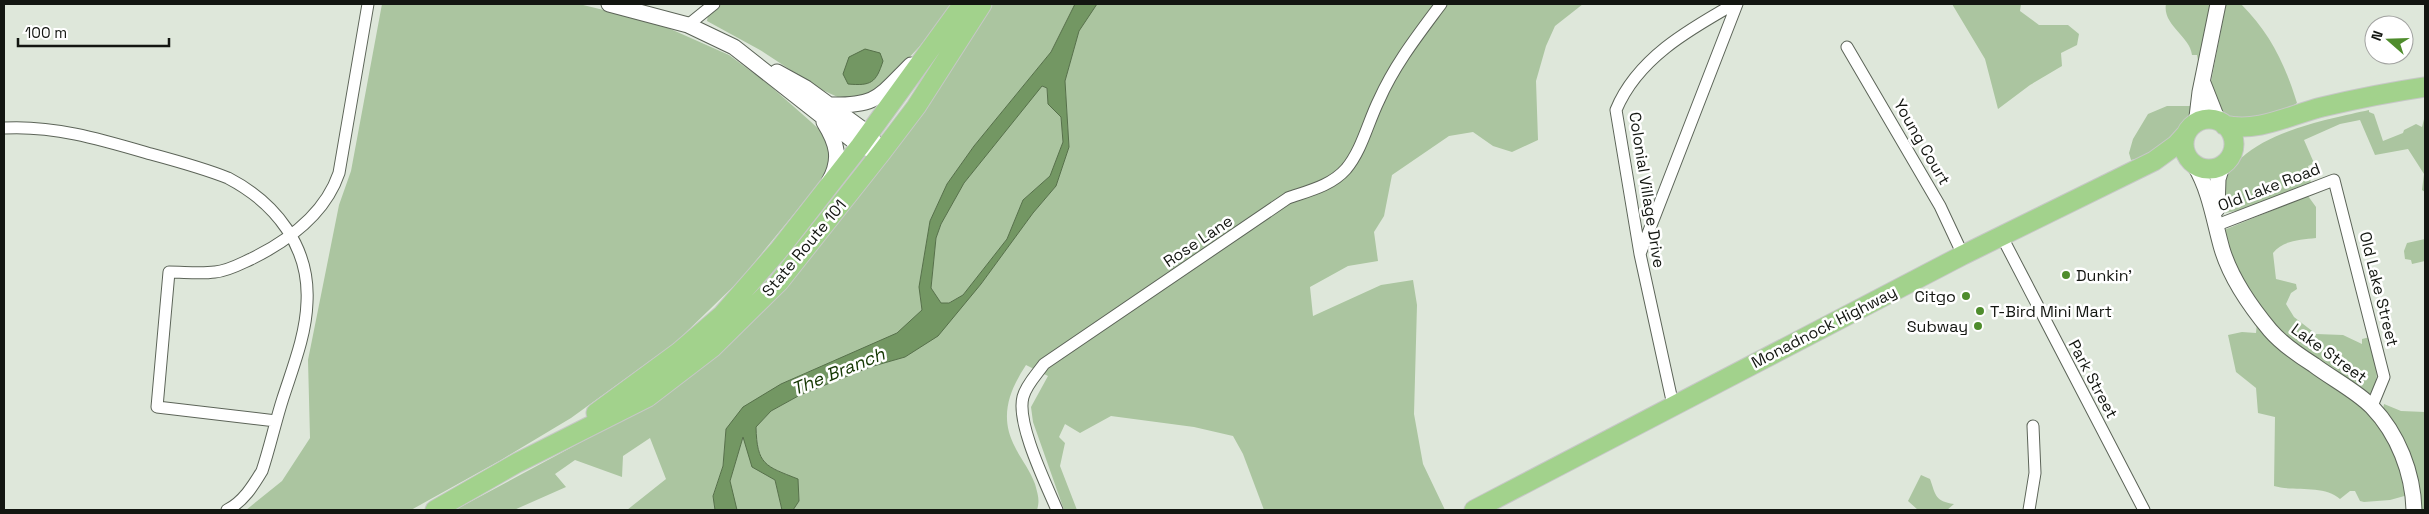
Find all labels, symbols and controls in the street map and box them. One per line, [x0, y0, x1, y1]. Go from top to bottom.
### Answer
scale bar [18, 15, 169, 47]
north arrow [2364, 15, 2414, 65]
text: 100 m [25, 23, 67, 42]
text: N [2367, 28, 2387, 43]
street label: Young Court [1889, 95, 1955, 189]
street label: Colonial Village Drive [1624, 111, 1670, 269]
street label: Old Lake Road [2215, 158, 2323, 216]
street label: State Route 101 [757, 195, 851, 301]
street label: Rose Lane [1159, 210, 1237, 272]
street label: Old Lake Street [2355, 229, 2403, 349]
place label: Dunkin' [2076, 265, 2132, 286]
marker: Dunkin' [2060, 269, 2072, 281]
street label: Monadnock Highway [1748, 281, 1900, 373]
place label: Citgo [1915, 286, 1956, 307]
marker: Citgo [1960, 290, 1972, 302]
place label: T-Bird Mini Mart [1990, 301, 2112, 322]
marker: T-Bird Mini Mart [1974, 305, 1986, 317]
place label: Subway [1907, 316, 1968, 337]
street label: Lake Street [2287, 318, 2371, 388]
marker: Subway [1972, 320, 1984, 332]
street label: Park Street [2063, 336, 2123, 422]
water label: The Branch [788, 342, 889, 400]

